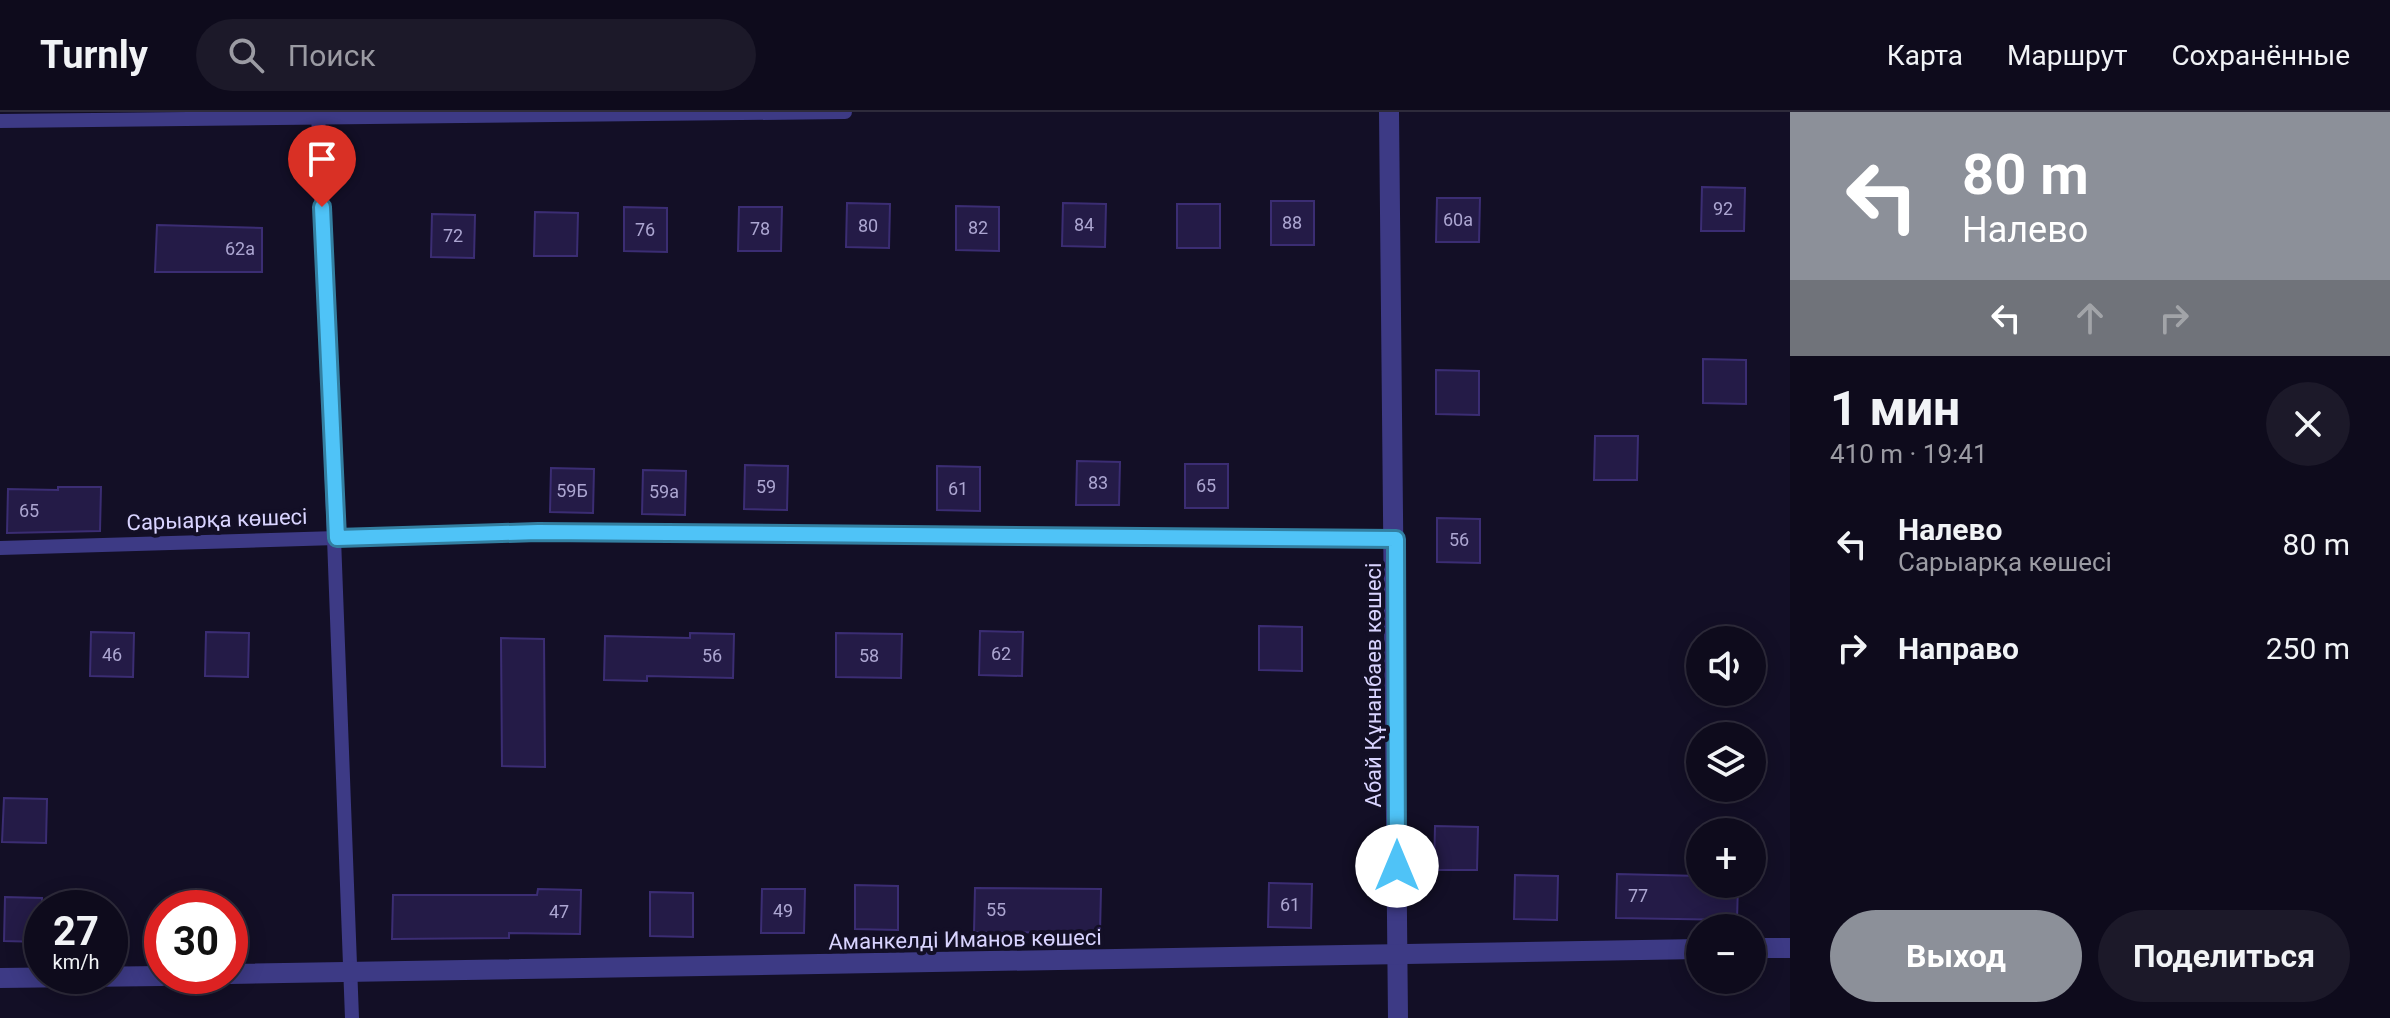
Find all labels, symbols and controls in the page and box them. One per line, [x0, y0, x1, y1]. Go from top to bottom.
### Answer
search box [196, 19, 756, 91]
text: Turnly [40, 33, 148, 77]
icon: search [224, 33, 268, 77]
text: Поиск [288, 38, 376, 73]
text: Карта [1887, 39, 1963, 72]
text: Маршрут [2007, 39, 2127, 72]
text: Сохранённые [2171, 39, 2350, 72]
pin [288, 125, 356, 207]
icon: arrive [300, 137, 344, 181]
text: 80 m [1962, 142, 2089, 208]
icon: left [1830, 144, 1934, 248]
house number: 92 [1713, 198, 1733, 219]
house number: 60а [1443, 209, 1473, 230]
text: Налево [1962, 209, 2088, 251]
house number: 88 [1282, 212, 1302, 233]
house number: 84 [1074, 214, 1094, 235]
house number: 80 [858, 215, 878, 236]
house number: 82 [968, 217, 988, 238]
house number: 78 [750, 218, 770, 239]
house number: 76 [635, 219, 655, 240]
house number: 72 [443, 225, 463, 246]
house number: 62а [225, 238, 255, 259]
icon: left [1984, 296, 2028, 340]
icon: ahead [2068, 296, 2112, 340]
icon: right [2152, 296, 2196, 340]
text: 1 мин [1830, 380, 1960, 437]
button: close [2266, 382, 2350, 466]
text: 410 m · 19:41 [1830, 439, 1988, 469]
house number: 83 [1088, 472, 1108, 493]
house number: 65 [1196, 475, 1216, 496]
house number: 59 [756, 476, 776, 497]
house number: 61 [948, 478, 968, 499]
house number: 59Б [556, 480, 588, 501]
house number: 59а [649, 481, 679, 502]
house number: 65 [19, 500, 39, 521]
street label: Сарыарқа көшесі [126, 504, 308, 535]
text: Налево [1898, 512, 2002, 547]
icon: left [1830, 522, 1874, 566]
text: 80 m [2283, 527, 2350, 562]
house number: 56 [1449, 529, 1469, 550]
text: Сарыарқа көшесі [1898, 547, 2112, 577]
street label: Абай Құнанбаев көшесі [1361, 563, 1386, 807]
map controls [1686, 626, 1766, 994]
button: sound [1686, 626, 1766, 706]
icon: right [1830, 626, 1874, 670]
text: Направо [1898, 631, 2019, 666]
text: 250 m [2266, 631, 2350, 666]
house number: 62 [991, 643, 1011, 664]
house number: 46 [102, 644, 122, 665]
house number: 56 [702, 645, 722, 666]
house number: 58 [859, 645, 879, 666]
button: layers [1686, 722, 1766, 802]
button: + [1686, 818, 1766, 898]
position arrow [1355, 824, 1439, 908]
house number: 77 [1628, 885, 1648, 906]
speed limit sign: 30 [144, 890, 248, 994]
house number: 61 [1280, 894, 1300, 915]
house number: 55 [986, 899, 1006, 920]
house number: 49 [773, 900, 793, 921]
house number: 47 [549, 901, 569, 922]
text: 27 [53, 908, 99, 955]
button: Выход [1830, 910, 2082, 1002]
button: Поделиться [2098, 910, 2350, 1002]
button: − [1686, 914, 1766, 994]
street label: Аманкелді Иманов көшесі [828, 925, 1102, 954]
text: km/h [53, 950, 99, 974]

